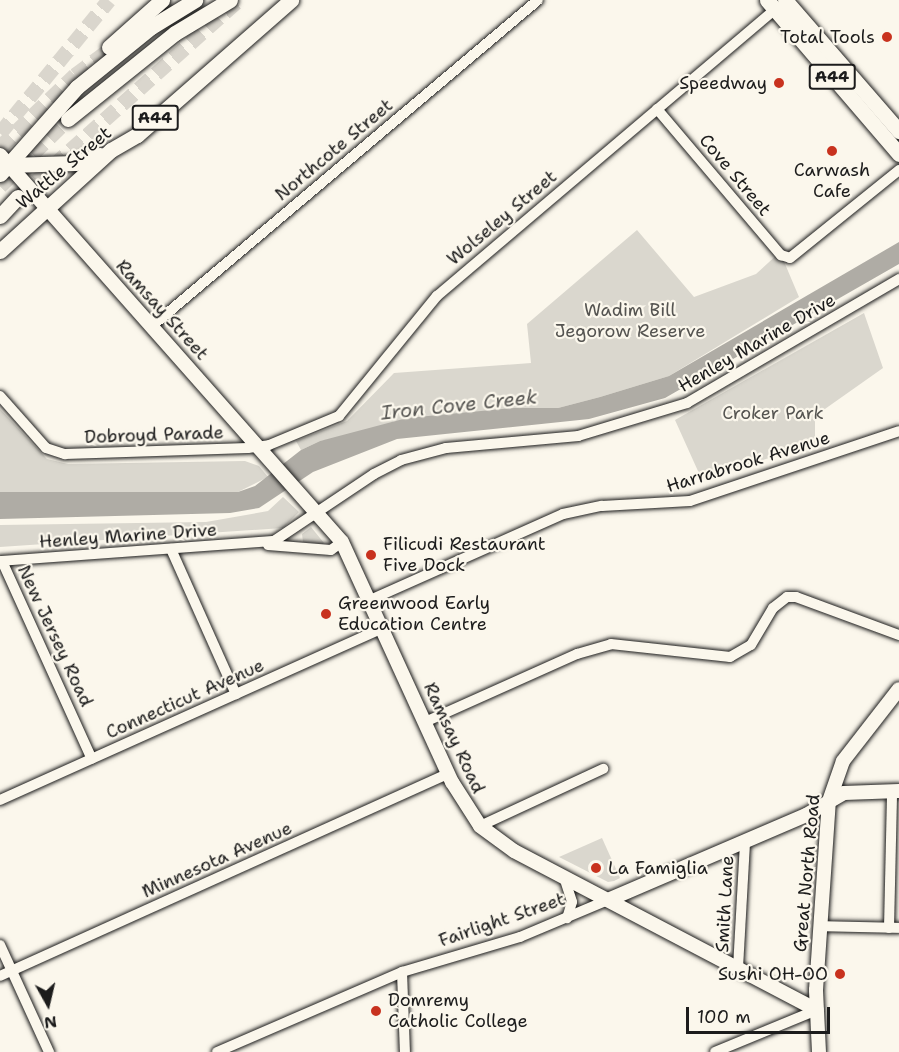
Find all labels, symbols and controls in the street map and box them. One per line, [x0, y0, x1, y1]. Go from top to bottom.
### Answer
place label: Total Tools [780, 26, 875, 48]
marker: Total Tools [880, 30, 894, 44]
road number: A44 [808, 64, 856, 90]
place label: Speedway [679, 72, 767, 94]
marker: Speedway [772, 76, 786, 90]
street label: Northcote Street [271, 95, 397, 205]
road number: A44 [131, 105, 179, 131]
street label: Wattle Street [12, 122, 116, 214]
street label: Cove Street [695, 130, 775, 220]
marker: Carwash Cafe [825, 144, 839, 158]
place label: Carwash Cafe [794, 160, 870, 202]
street label: Wolseley Street [443, 166, 561, 270]
street label: Ramsay Street [111, 255, 213, 365]
street label: Henley Marine Drive [674, 289, 840, 397]
park label: Wadim Bill Jegorow Reserve [555, 300, 705, 342]
water label: Iron Cove Creek [380, 385, 538, 425]
park label: Croker Park [722, 402, 824, 424]
street label: Dobroyd Parade [84, 422, 224, 448]
street label: Harrabrook Avenue [664, 427, 832, 497]
street label: Henley Marine Drive [38, 519, 218, 553]
place label: Filicudi Restaurant Five Dock [383, 534, 546, 576]
marker: Filicudi Restaurant Five Dock [364, 548, 378, 562]
street label: New Jersey Road [13, 562, 97, 710]
place label: Greenwood Early Education Centre [338, 593, 490, 636]
marker: Greenwood Early Education Centre [319, 607, 333, 621]
street label: Connecticut Avenue [103, 654, 267, 744]
street label: Ramsay Road [419, 679, 489, 797]
street label: Great North Road [789, 793, 825, 953]
street label: Minnesota Avenue [139, 817, 295, 903]
street label: Smith Lane [712, 855, 738, 953]
place label: La Famiglia [608, 857, 708, 879]
marker: La Famiglia [589, 861, 603, 875]
street label: Fairlight Street [436, 888, 568, 952]
place label: Sushi OH-OO [718, 963, 828, 985]
marker: Sushi OH-OO [833, 967, 847, 981]
north arrow [18, 974, 78, 1034]
place label: Domremy Catholic College [388, 990, 528, 1032]
scale bar [689, 995, 833, 1033]
marker: Domremy Catholic College [369, 1004, 383, 1018]
text: 100 m [697, 1005, 751, 1029]
text: N [43, 1011, 58, 1034]

